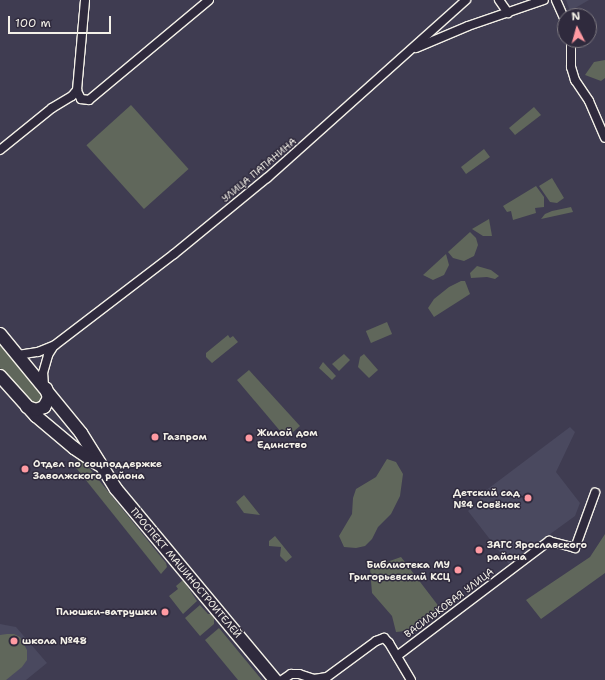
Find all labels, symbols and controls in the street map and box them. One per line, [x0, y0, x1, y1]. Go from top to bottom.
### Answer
scale bar [10, 8, 113, 34]
north arrow [557, 8, 597, 48]
text: N [571, 9, 581, 24]
text: 100 m [15, 15, 51, 31]
street label: УЛИЦА ПАПАНИНА [219, 135, 299, 205]
place label: Жилой дом Единство [257, 426, 317, 450]
place label: Газпром [163, 431, 207, 443]
marker: Газпром [150, 432, 160, 442]
marker: Жилой дом Единство [244, 433, 254, 443]
place label: Отдел по соцподдержке Заволжского района [33, 457, 162, 480]
marker: Отдел по соцподдержке Заволжского района [20, 464, 30, 474]
place label: Детский сад №4 Совёнок [453, 486, 520, 510]
marker: Детский сад №4 Совёнок [523, 493, 533, 503]
street label: ПРОСПЕКТ МАШИНОСТРОИТЕЛЕЙ [128, 506, 244, 640]
place label: ЗАГС Ярославского района [487, 538, 587, 562]
marker: ЗАГС Ярославского района [474, 545, 484, 555]
place label: Библиотека МУ Григорьевский КСЦ [349, 558, 450, 582]
street label: ВАСИЛЬКОВАЯ УЛИЦА [402, 565, 496, 641]
marker: Библиотека МУ Григорьевский КСЦ [453, 565, 463, 575]
place label: Плюшки-ватрушки [56, 606, 157, 618]
marker: Плюшки-ватрушки [160, 607, 170, 617]
place label: школа №48 [22, 635, 87, 647]
marker: школа №48 [9, 636, 19, 646]

